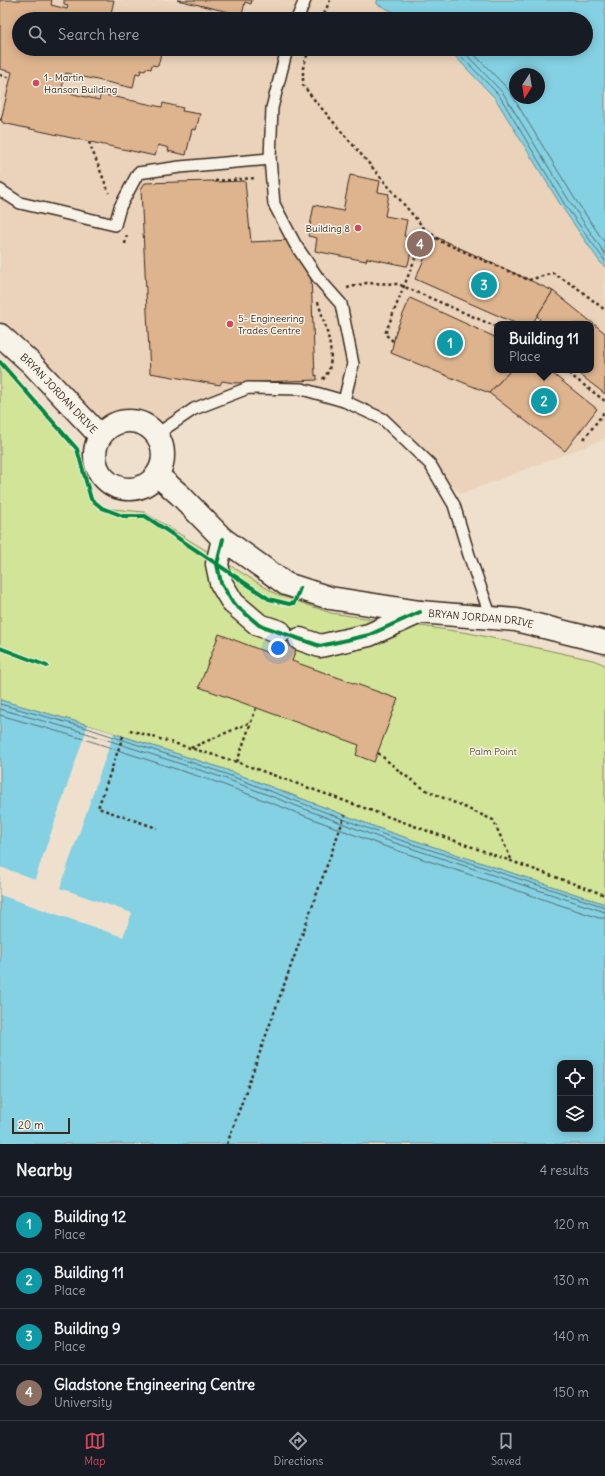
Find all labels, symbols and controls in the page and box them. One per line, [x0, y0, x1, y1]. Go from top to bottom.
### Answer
search box [12, 12, 593, 56]
icon: search [26, 23, 48, 45]
text: Search here [58, 25, 139, 44]
north arrow [509, 68, 545, 104]
place label: 1- Martin Hanson Building [44, 71, 117, 96]
marker: 1- Martin Hanson Building [31, 78, 41, 88]
place label: Building 8 [306, 222, 350, 235]
marker: Building 8 [353, 223, 363, 233]
pin: 4 [407, 229, 433, 259]
pin: 3 [471, 270, 497, 300]
place label: 5- Engineering Trades Centre [238, 312, 304, 337]
marker: 5- Engineering Trades Centre [225, 319, 235, 329]
popup [494, 321, 594, 373]
pin: 1 [437, 328, 463, 358]
text: Building 11 [509, 329, 579, 348]
text: Place [509, 348, 540, 365]
street label: BRYAN JORDAN DRIVE [18, 351, 100, 436]
pin: 2 [531, 386, 557, 416]
street label: BRYAN JORDAN DRIVE [428, 607, 535, 631]
your location [268, 638, 288, 658]
park label: Palm Point [469, 745, 517, 758]
map controls [557, 1060, 593, 1132]
button: locate [557, 1060, 593, 1096]
button: layers [557, 1096, 593, 1132]
scale bar [12, 1116, 70, 1135]
text: 20 m [18, 1118, 44, 1132]
text: Nearby [16, 1159, 72, 1181]
text: 4 results [540, 1162, 589, 1179]
text: Building 12 [54, 1207, 126, 1226]
text: 1 [26, 1216, 32, 1233]
text: 120 m [554, 1216, 589, 1233]
text: Place [54, 1226, 85, 1243]
text: Building 11 [54, 1263, 124, 1282]
text: 2 [25, 1272, 33, 1289]
text: 130 m [553, 1272, 589, 1289]
text: Place [54, 1282, 85, 1299]
text: Building 9 [54, 1319, 121, 1338]
text: 3 [25, 1328, 33, 1345]
text: 140 m [553, 1328, 589, 1345]
text: Place [54, 1338, 85, 1355]
text: Gladstone Engineering Centre [54, 1375, 255, 1394]
text: 4 [25, 1384, 33, 1401]
text: 150 m [553, 1384, 589, 1401]
text: University [54, 1394, 112, 1411]
tab: Map [84, 1430, 106, 1468]
tab: Directions [274, 1430, 323, 1468]
tab: Saved [491, 1430, 521, 1468]

